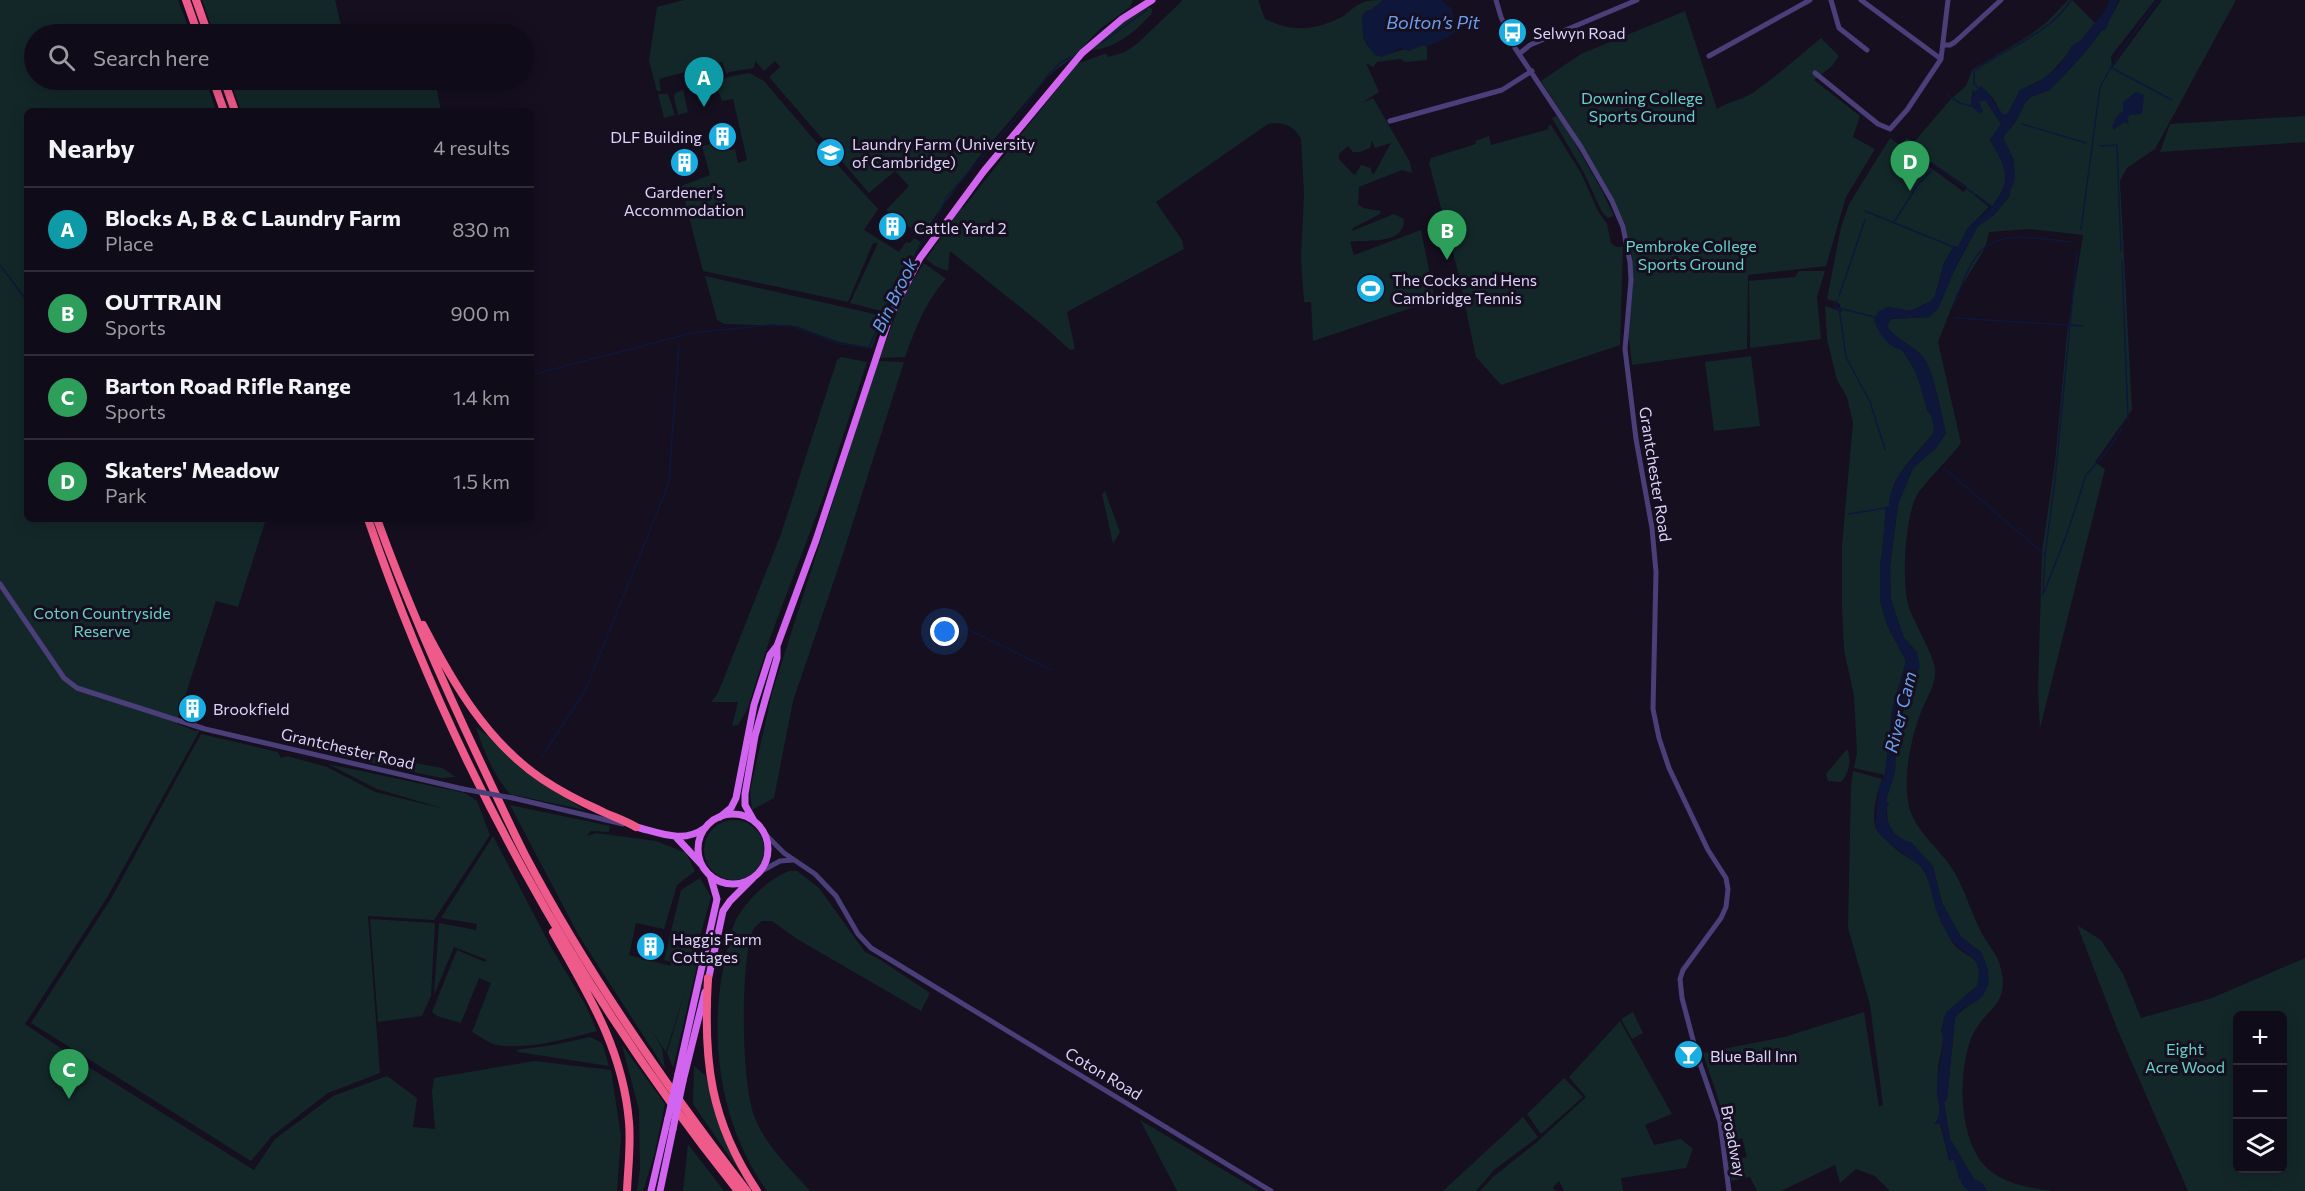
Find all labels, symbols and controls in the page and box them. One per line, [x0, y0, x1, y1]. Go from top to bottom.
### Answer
water label: Bolton’s Pit [1386, 11, 1480, 33]
bus stop icon: Selwyn Road [1496, 16, 1528, 48]
place label: Selwyn Road [1533, 23, 1626, 42]
search box [24, 24, 534, 90]
icon: search [45, 41, 78, 74]
text: Search here [93, 44, 209, 71]
pin: A [684, 57, 724, 107]
park label: Downing College Sports Ground [1581, 88, 1703, 125]
building icon: DLF Building [707, 120, 739, 152]
place label: DLF Building [610, 127, 702, 146]
text: Nearby [48, 132, 135, 163]
place label: Laundry Farm (University of Cambridge) [852, 134, 1035, 171]
text: 4 results [433, 135, 510, 159]
school or university icon: Laundry Farm (University of Cambridge) [815, 136, 847, 168]
pin: D [1890, 142, 1930, 191]
building icon: Gardener's Accommodation [668, 147, 700, 179]
place label: Gardener's Accommodation [624, 182, 744, 219]
text: Blocks A, B & C Laundry Farm [105, 204, 401, 231]
pin: B [1428, 210, 1466, 260]
building icon: Cattle Yard 2 [877, 211, 909, 243]
text: A [60, 217, 75, 241]
text: 830 m [452, 217, 510, 241]
place label: Cattle Yard 2 [914, 218, 1007, 237]
text: Place [105, 231, 154, 255]
park label: Pembroke College Sports Ground [1625, 236, 1757, 273]
water label: Bin Brook [867, 253, 922, 336]
place label: The Cocks and Hens Cambridge Tennis [1392, 270, 1537, 307]
sports icon: The Cocks and Hens Cambridge Tennis [1355, 272, 1387, 304]
text: OUTTRAIN [105, 288, 222, 315]
text: B [61, 301, 74, 325]
text: 900 m [450, 301, 510, 325]
text: Sports [105, 315, 166, 339]
text: Barton Road Rifle Range [105, 372, 351, 399]
text: C [61, 385, 74, 409]
text: 1.4 km [453, 385, 510, 409]
text: Sports [105, 399, 166, 423]
street label: Grantchester Road [1636, 405, 1676, 543]
text: Skaters' Meadow [105, 456, 279, 483]
text: D [60, 469, 75, 493]
text: 1.5 km [453, 469, 510, 493]
text: Park [105, 483, 147, 507]
park label: Coton Countryside Reserve [33, 603, 171, 640]
your location [930, 617, 959, 646]
water label: River Cam [1879, 669, 1921, 755]
building icon: Brookfield [176, 692, 208, 724]
place label: Brookfield [213, 699, 289, 718]
street label: Grantchester Road [279, 723, 417, 773]
place label: Haggis Farm Cottages [672, 929, 762, 966]
building icon: Haggis Farm Cottages [635, 931, 667, 963]
map controls [2233, 1011, 2287, 1173]
button: + [2233, 1011, 2287, 1065]
bar icon: Blue Ball Inn [1673, 1039, 1705, 1071]
park label: Eight Acre Wood [2145, 1039, 2225, 1076]
street label: Coton Road [1062, 1043, 1146, 1103]
place label: Blue Ball Inn [1710, 1046, 1798, 1065]
pin: C [50, 1050, 88, 1099]
button: − [2233, 1065, 2287, 1119]
street label: Broadway [1718, 1103, 1750, 1179]
button: layers [2233, 1119, 2287, 1173]

